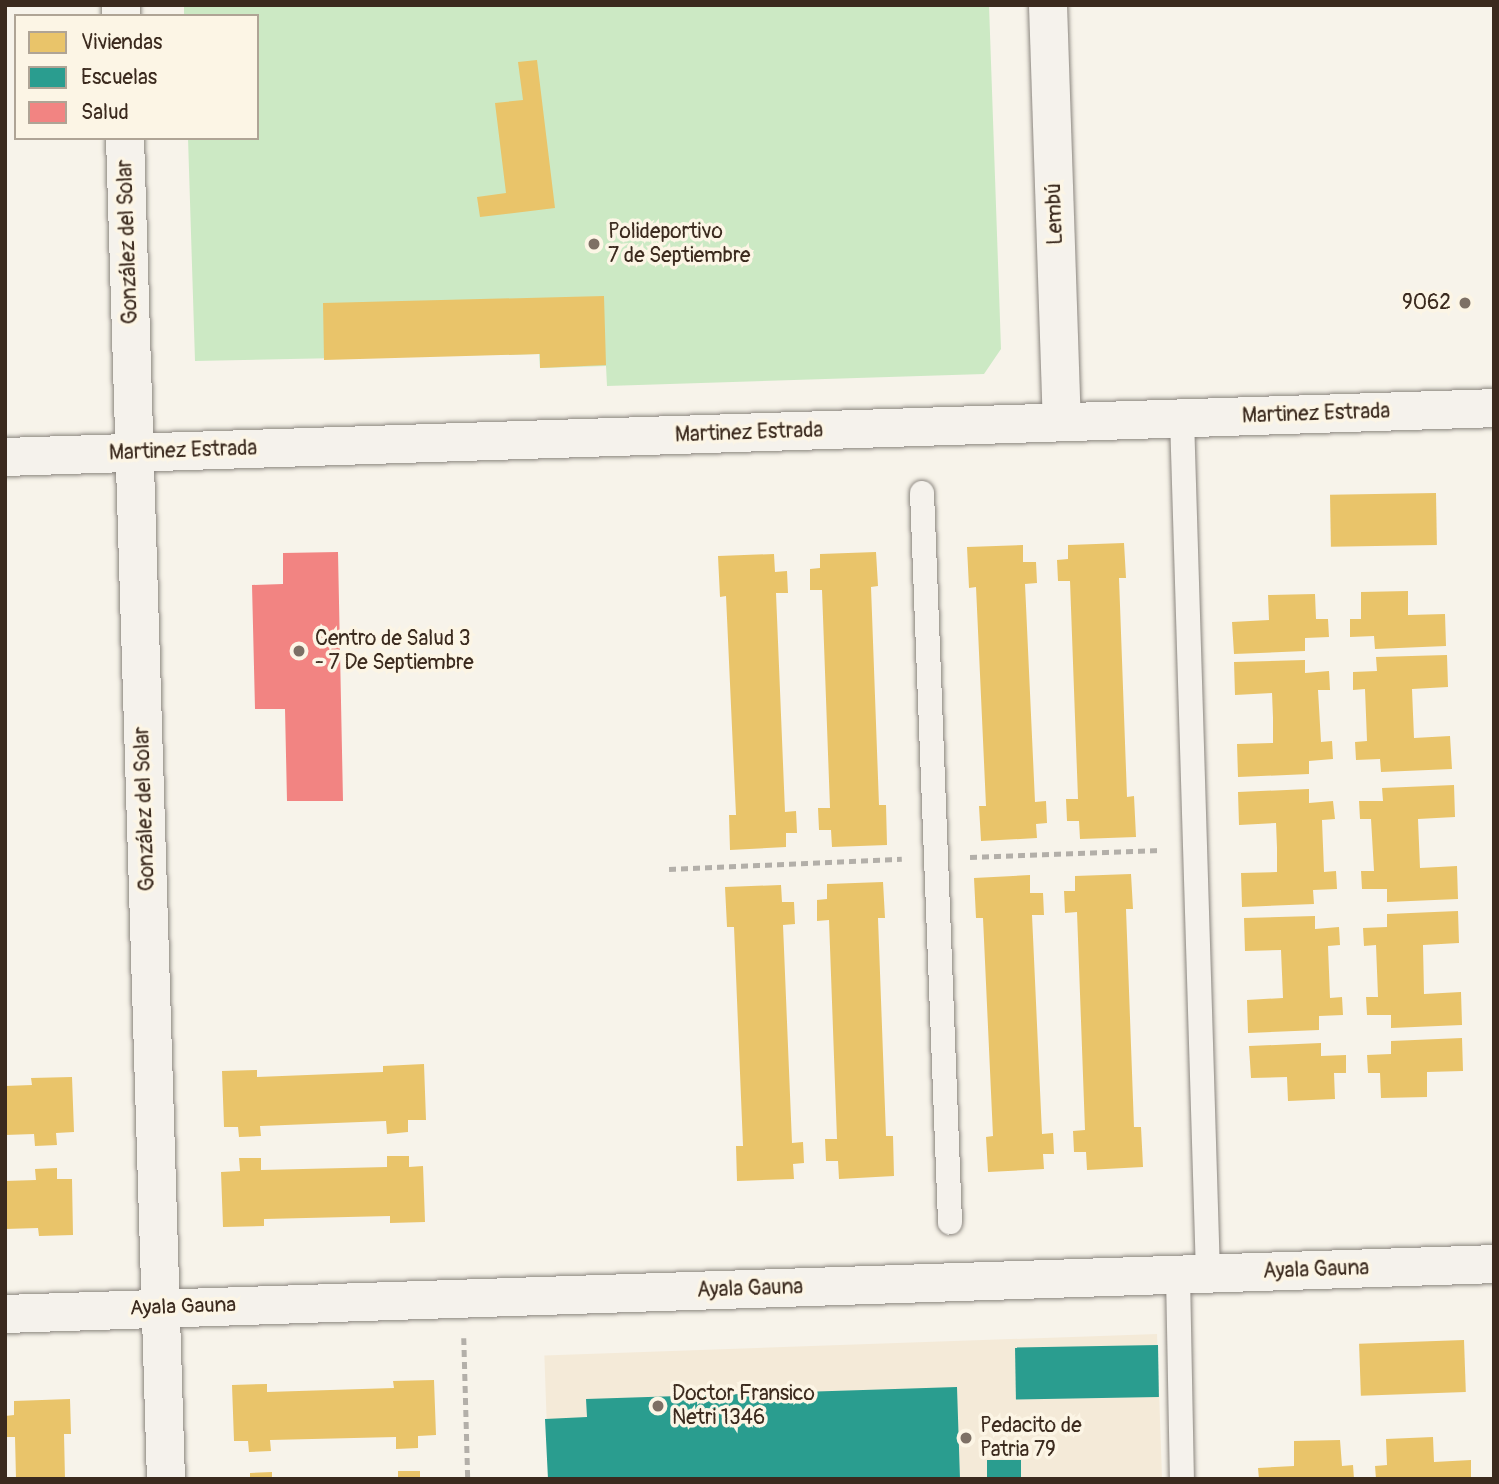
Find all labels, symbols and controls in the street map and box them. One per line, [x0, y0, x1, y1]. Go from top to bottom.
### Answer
legend [14, 14, 259, 140]
text: Viviendas [81, 29, 162, 56]
text: Escuelas [81, 64, 157, 91]
text: Salud [81, 99, 129, 126]
street label: González del Solar [113, 159, 143, 325]
street label: Lembú [1041, 183, 1069, 245]
place label: Polideportivo 7 de Septiembre [608, 219, 750, 269]
marker: Polideportivo 7 de Septiembre [586, 236, 602, 252]
place label: 9062 [1402, 290, 1451, 316]
marker: 9062 [1457, 295, 1473, 311]
street label: Martinez Estrada [1242, 399, 1390, 429]
street label: Martinez Estrada [675, 418, 823, 448]
street label: Martinez Estrada [109, 436, 257, 466]
place label: Centro de Salud 3 - 7 De Septiembre [315, 626, 473, 676]
marker: Centro de Salud 3 - 7 De Septiembre [289, 641, 309, 661]
street label: González del Solar [130, 726, 160, 892]
street label: Ayala Gauna [1262, 1256, 1370, 1284]
street label: Ayala Gauna [696, 1275, 804, 1303]
street label: Ayala Gauna [129, 1293, 237, 1321]
place label: Doctor Fransico Netri 1346 [672, 1381, 815, 1431]
marker: Doctor Fransico Netri 1346 [650, 1398, 666, 1414]
place label: Pedacito de Patria 79 [980, 1413, 1082, 1463]
marker: Pedacito de Patria 79 [958, 1430, 974, 1446]

